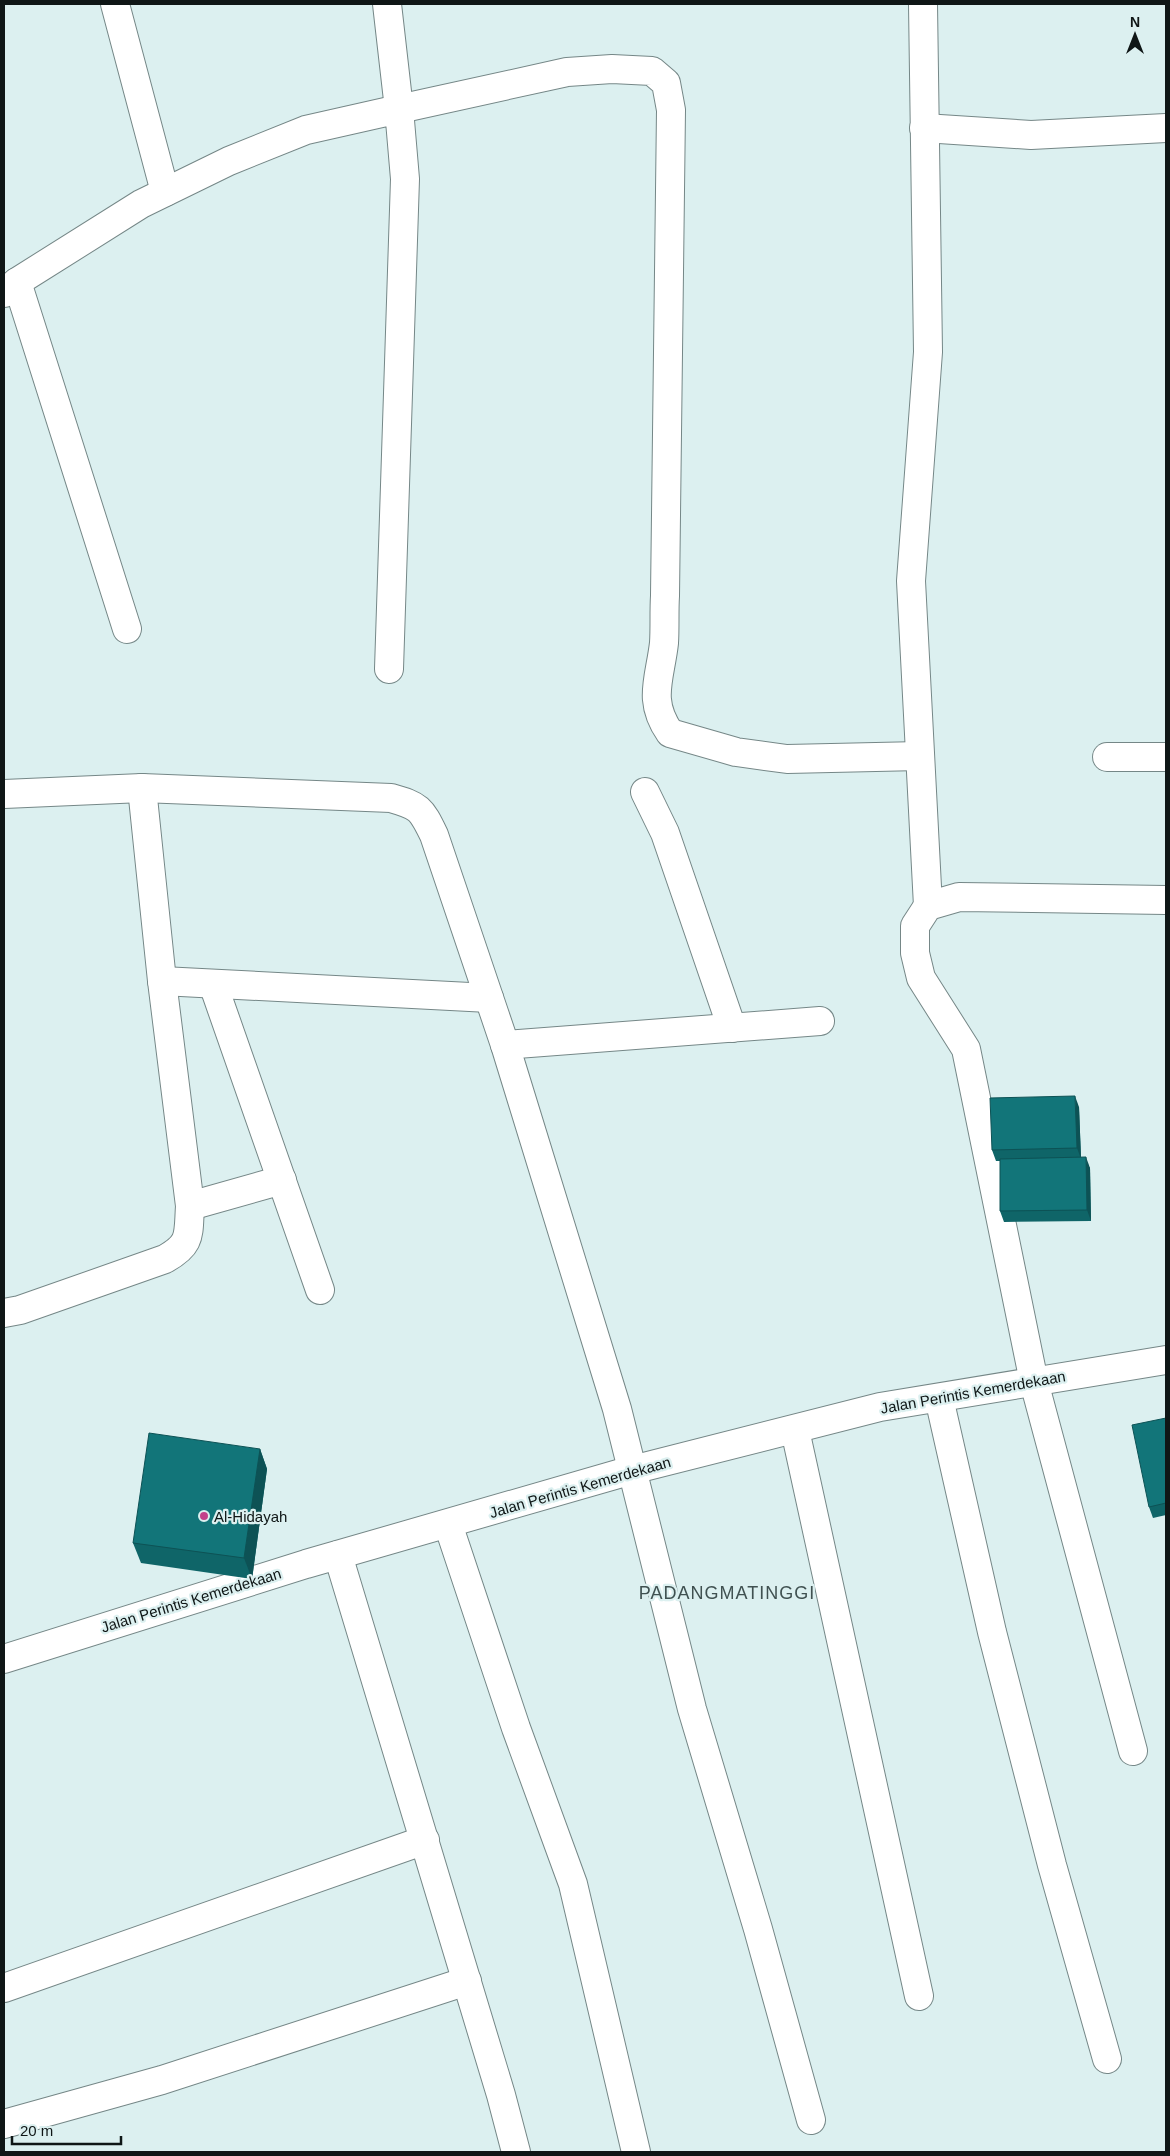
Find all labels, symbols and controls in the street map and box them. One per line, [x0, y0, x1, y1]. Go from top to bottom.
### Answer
north arrow [1110, 10, 1160, 60]
text: N [1130, 14, 1140, 30]
street label: Jalan Perintis Kemerdekaan [879, 1367, 1067, 1417]
street label: Jalan Perintis Kemerdekaan [487, 1453, 673, 1521]
place label: Al-Hidayah [214, 1508, 287, 1525]
marker: Al-Hidayah [198, 1510, 210, 1522]
street label: Jalan Perintis Kemerdekaan [99, 1564, 283, 1636]
district label: PADANGMATINGGI [639, 1583, 815, 1603]
scale bar [12, 2114, 121, 2146]
text: 20 m [20, 2122, 53, 2139]

